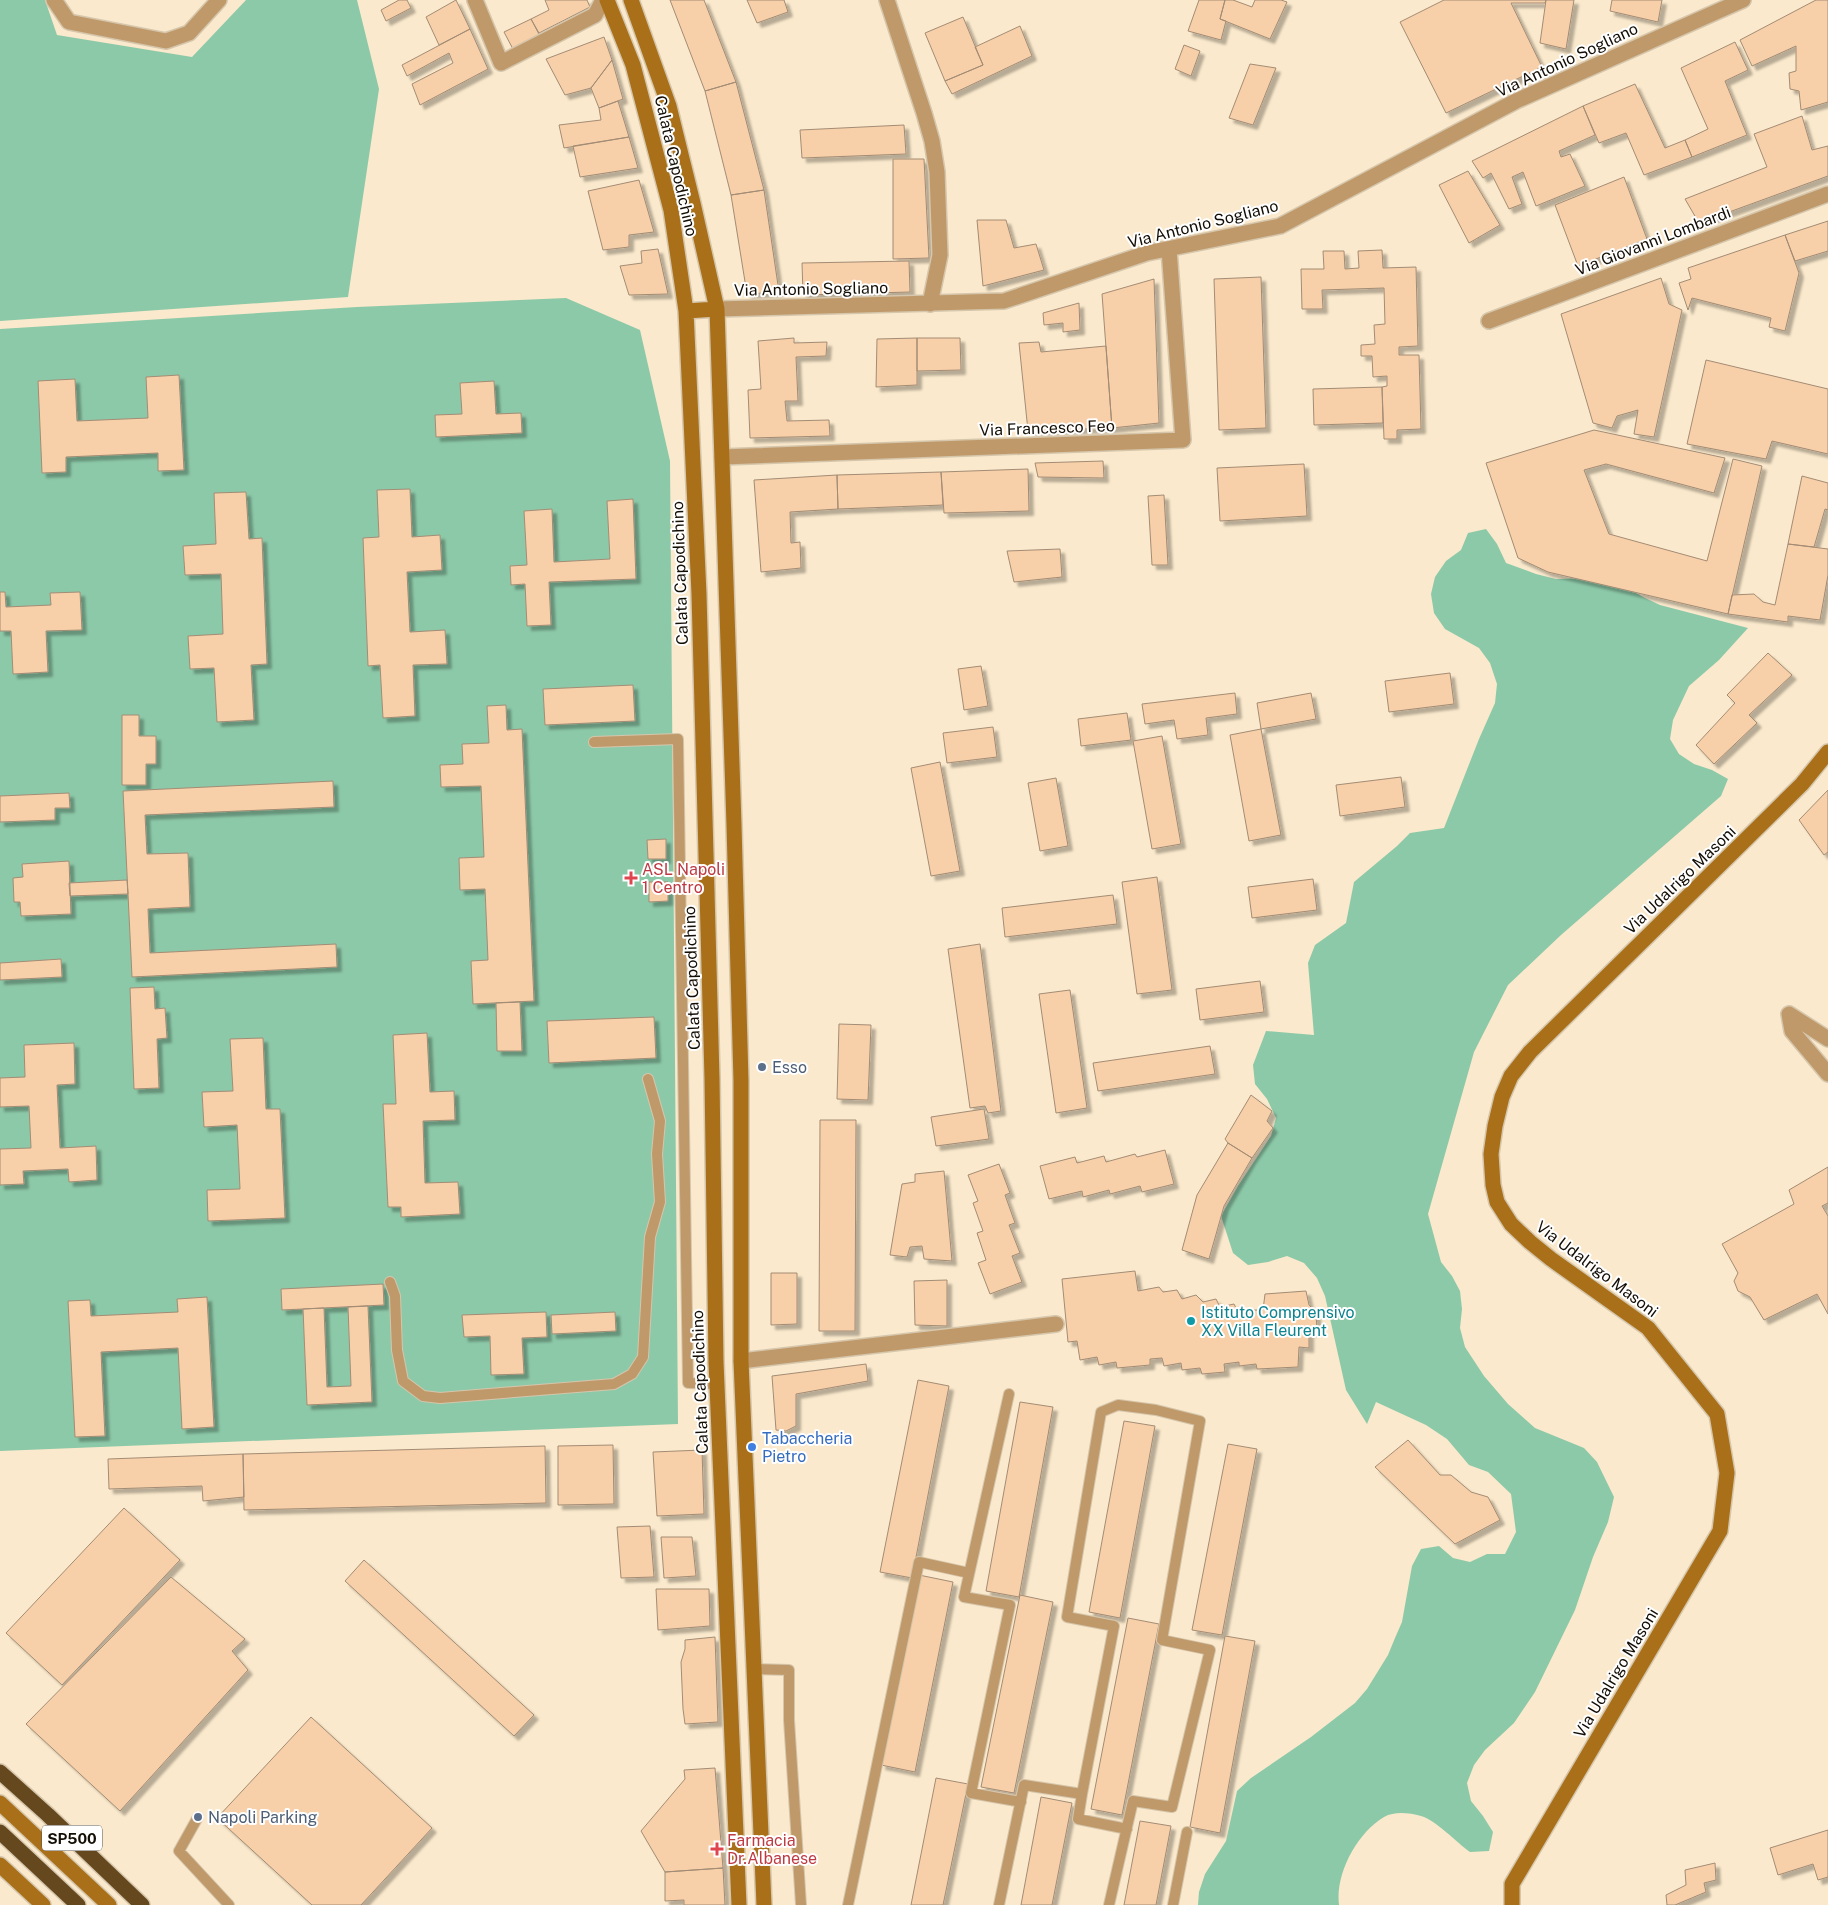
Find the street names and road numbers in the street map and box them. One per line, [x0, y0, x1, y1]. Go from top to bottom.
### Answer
street label: Via Antonio Sogliano [1493, 19, 1641, 101]
street label: Calata Capodichino [651, 94, 701, 238]
street label: Via Antonio Sogliano [1126, 196, 1280, 252]
street label: Via Giovanni Lombardi [1573, 203, 1733, 279]
street label: Via Antonio Sogliano [734, 278, 888, 300]
street label: Via Francesco Feo [979, 416, 1115, 440]
street label: Calata Capodichino [668, 501, 692, 645]
street label: Via Udalrigo Masoni [1620, 822, 1740, 938]
street label: Calata Capodichino [680, 906, 704, 1050]
street label: Via Udalrigo Masoni [1532, 1217, 1662, 1321]
street label: Calata Capodichino [688, 1310, 712, 1454]
street label: Via Udalrigo Masoni [1570, 1605, 1662, 1741]
road number: SP500 [42, 1826, 102, 1850]

